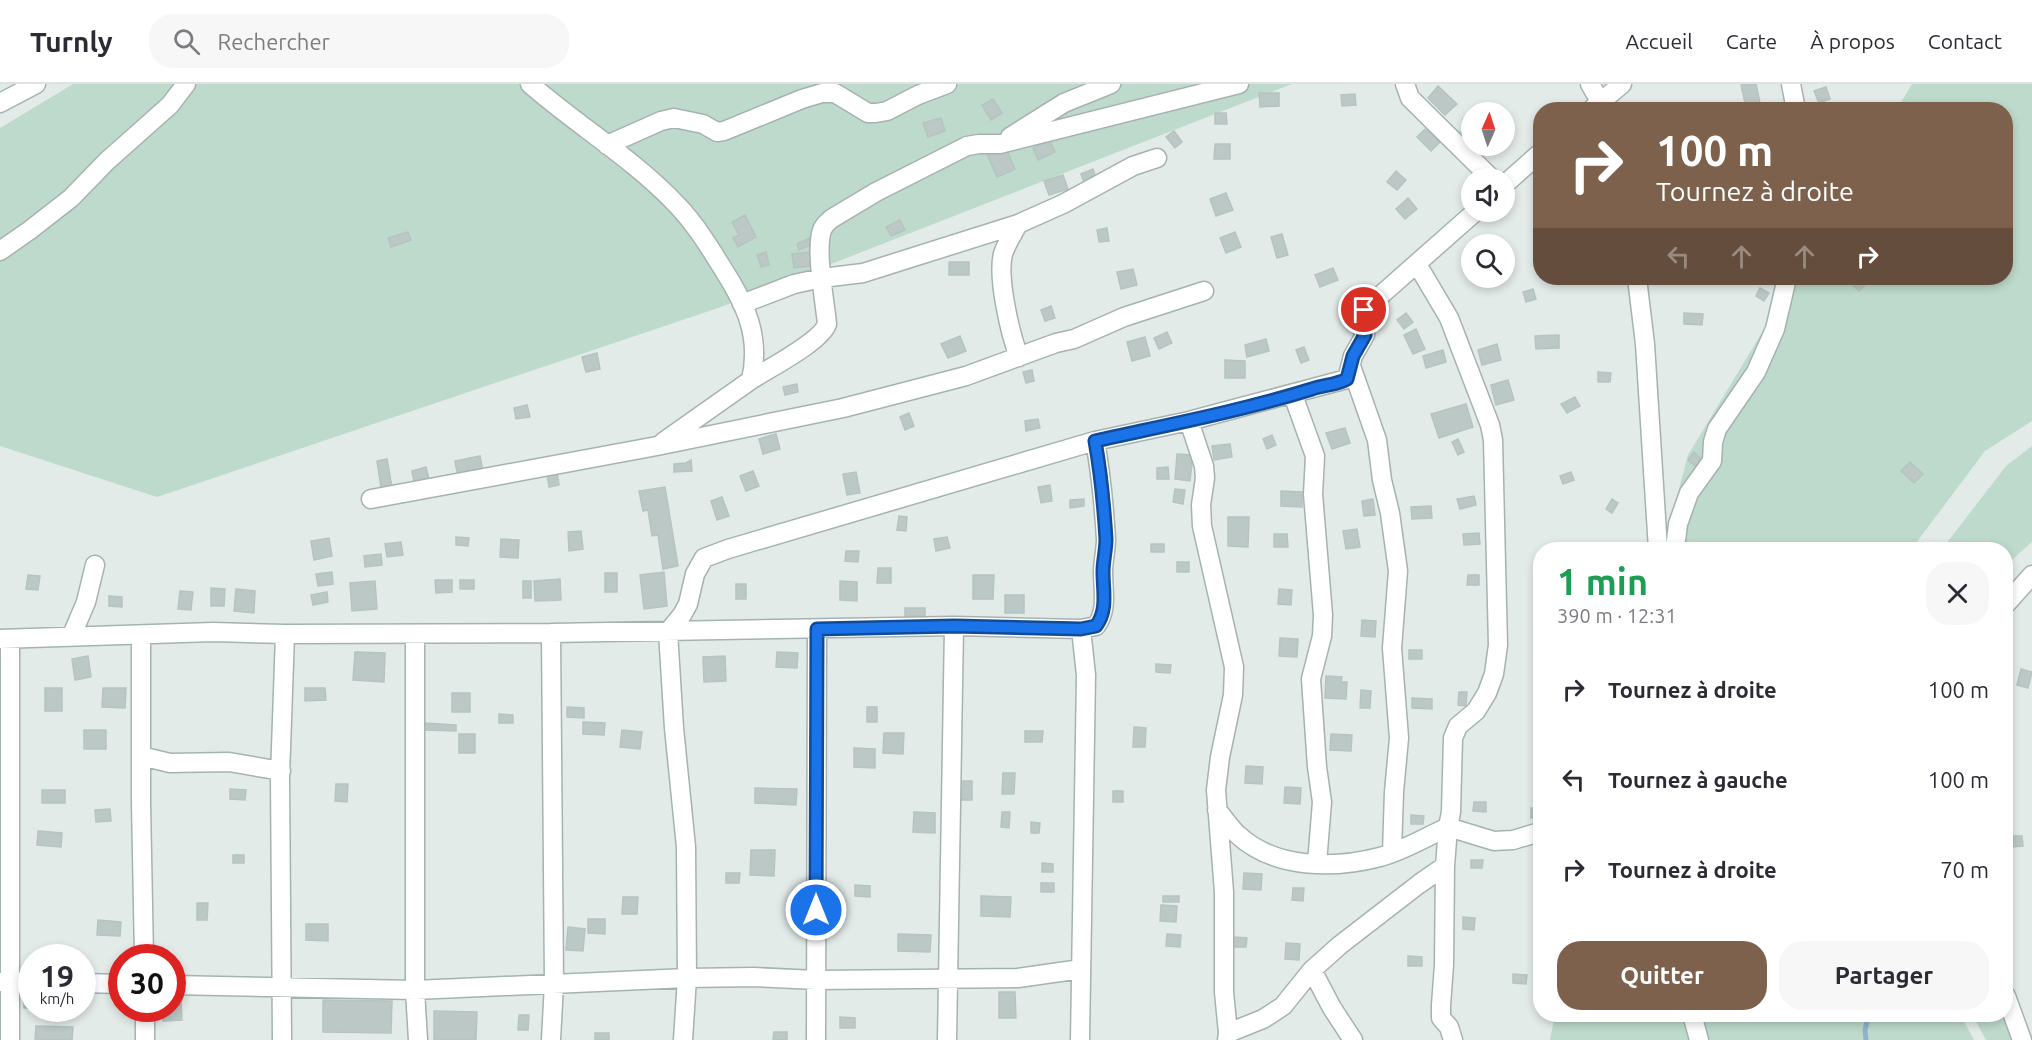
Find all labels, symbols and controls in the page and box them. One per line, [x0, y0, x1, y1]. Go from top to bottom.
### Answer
search box [149, 14, 569, 68]
icon: search [170, 25, 203, 58]
text: Turnly [30, 26, 113, 57]
text: Rechercher [218, 29, 330, 54]
text: Accueil [1625, 29, 1693, 53]
text: Carte [1726, 29, 1777, 53]
text: À propos [1810, 29, 1895, 53]
text: Contact [1928, 29, 2002, 53]
north arrow [1461, 102, 1515, 156]
map controls [1461, 102, 1515, 288]
icon: right [1557, 126, 1635, 204]
text: 100 m [1656, 127, 1773, 174]
button: sound [1461, 168, 1515, 222]
text: Tournez à droite [1656, 176, 1854, 206]
button: search [1461, 234, 1515, 288]
icon: left [1662, 240, 1695, 273]
icon: ahead [1725, 240, 1758, 273]
icon: ahead [1788, 240, 1821, 273]
icon: right [1851, 240, 1884, 273]
pin [1338, 284, 1389, 335]
icon: arrive [1347, 293, 1380, 326]
text: 1 min [1557, 561, 1648, 602]
button: close [1926, 562, 1989, 625]
text: 390 m · 12:31 [1557, 604, 1677, 627]
icon: right [1557, 673, 1590, 706]
text: Tournez à droite [1608, 677, 1777, 702]
text: 100 m [1928, 677, 1989, 702]
icon: left [1557, 763, 1590, 796]
text: Tournez à gauche [1608, 767, 1788, 792]
text: 100 m [1928, 767, 1989, 792]
icon: right [1557, 853, 1590, 886]
text: Tournez à droite [1608, 857, 1777, 882]
text: 70 m [1940, 857, 1989, 882]
position arrow [784, 878, 848, 942]
button: Quitter [1557, 941, 1767, 1010]
button: Partager [1779, 941, 1989, 1010]
speed limit sign: 30 [108, 944, 186, 1022]
text: 19 [40, 959, 74, 993]
text: km/h [40, 990, 74, 1007]

